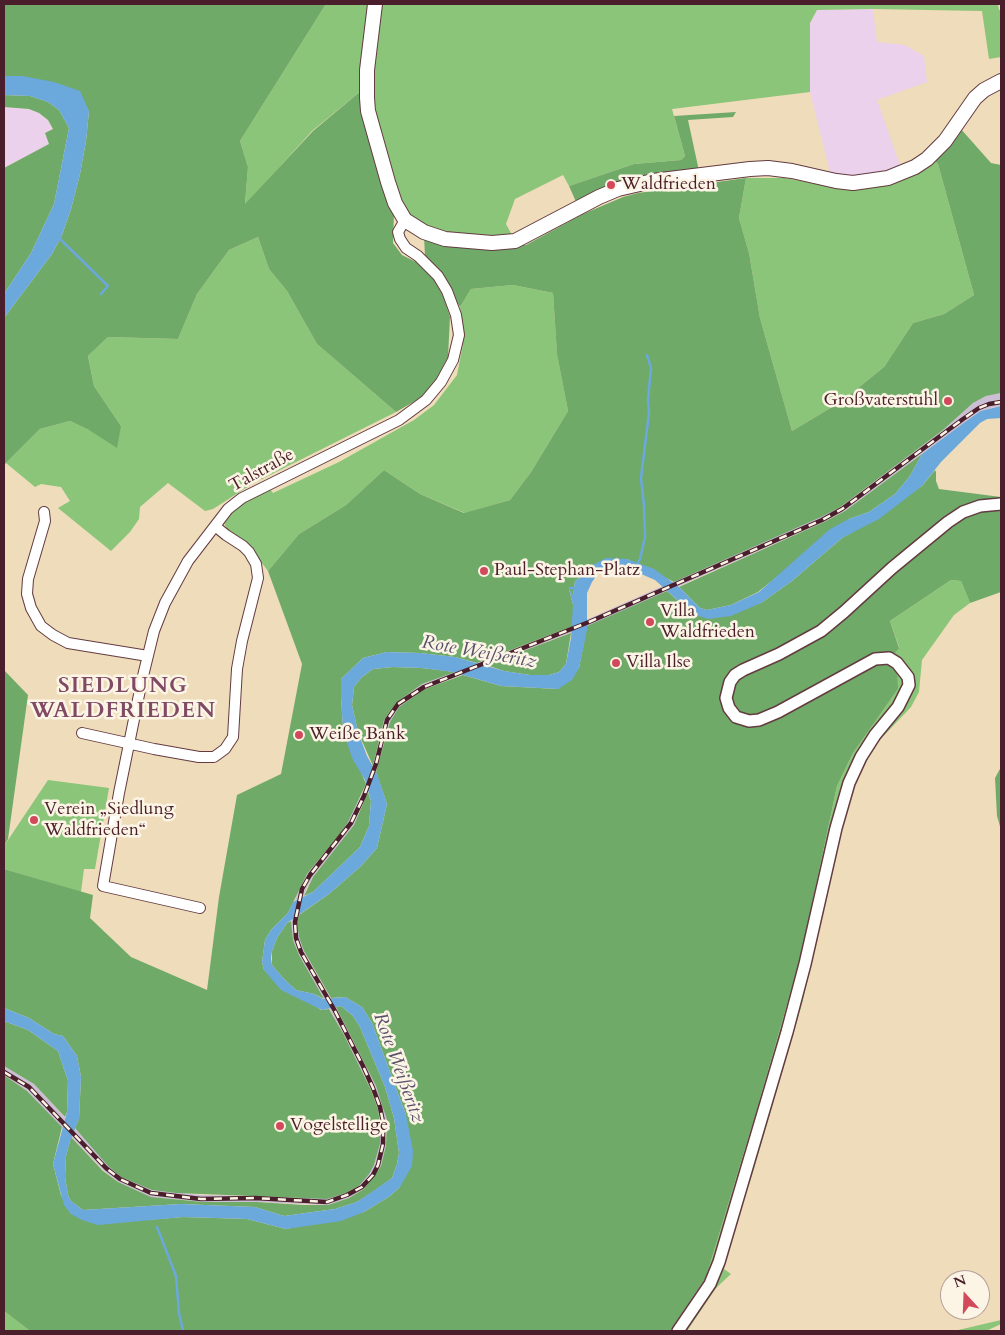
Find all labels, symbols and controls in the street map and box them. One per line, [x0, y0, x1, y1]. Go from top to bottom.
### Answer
place label: Waldfrieden [621, 174, 716, 196]
marker: Waldfrieden [605, 179, 617, 191]
place label: Großvaterstuhl [823, 390, 938, 412]
marker: Großvaterstuhl [942, 395, 954, 407]
street label: Talstraße [226, 444, 298, 498]
place label: Paul-Stephan-Platz [494, 560, 640, 582]
marker: Paul-Stephan-Platz [478, 565, 490, 577]
place label: Villa Waldfrieden [660, 601, 755, 644]
marker: Villa Waldfrieden [644, 616, 656, 628]
water label: Rote Weißeritz [420, 632, 538, 674]
place label: Villa Ilse [626, 652, 691, 674]
marker: Villa Ilse [610, 657, 622, 669]
district label: SIEDLUNG WALDFRIEDEN [29, 674, 217, 726]
place label: Weiße Bank [309, 724, 406, 746]
marker: Weiße Bank [293, 729, 305, 741]
place label: Verein „Siedlung Waldfrieden“ [44, 799, 174, 842]
marker: Verein „Siedlung Waldfrieden“ [28, 814, 40, 826]
water label: Rote Weißeritz [367, 1010, 429, 1126]
place label: Vogelstellige [290, 1115, 388, 1137]
marker: Vogelstellige [274, 1120, 286, 1132]
north arrow [940, 1270, 990, 1320]
text: N [951, 1270, 969, 1292]

